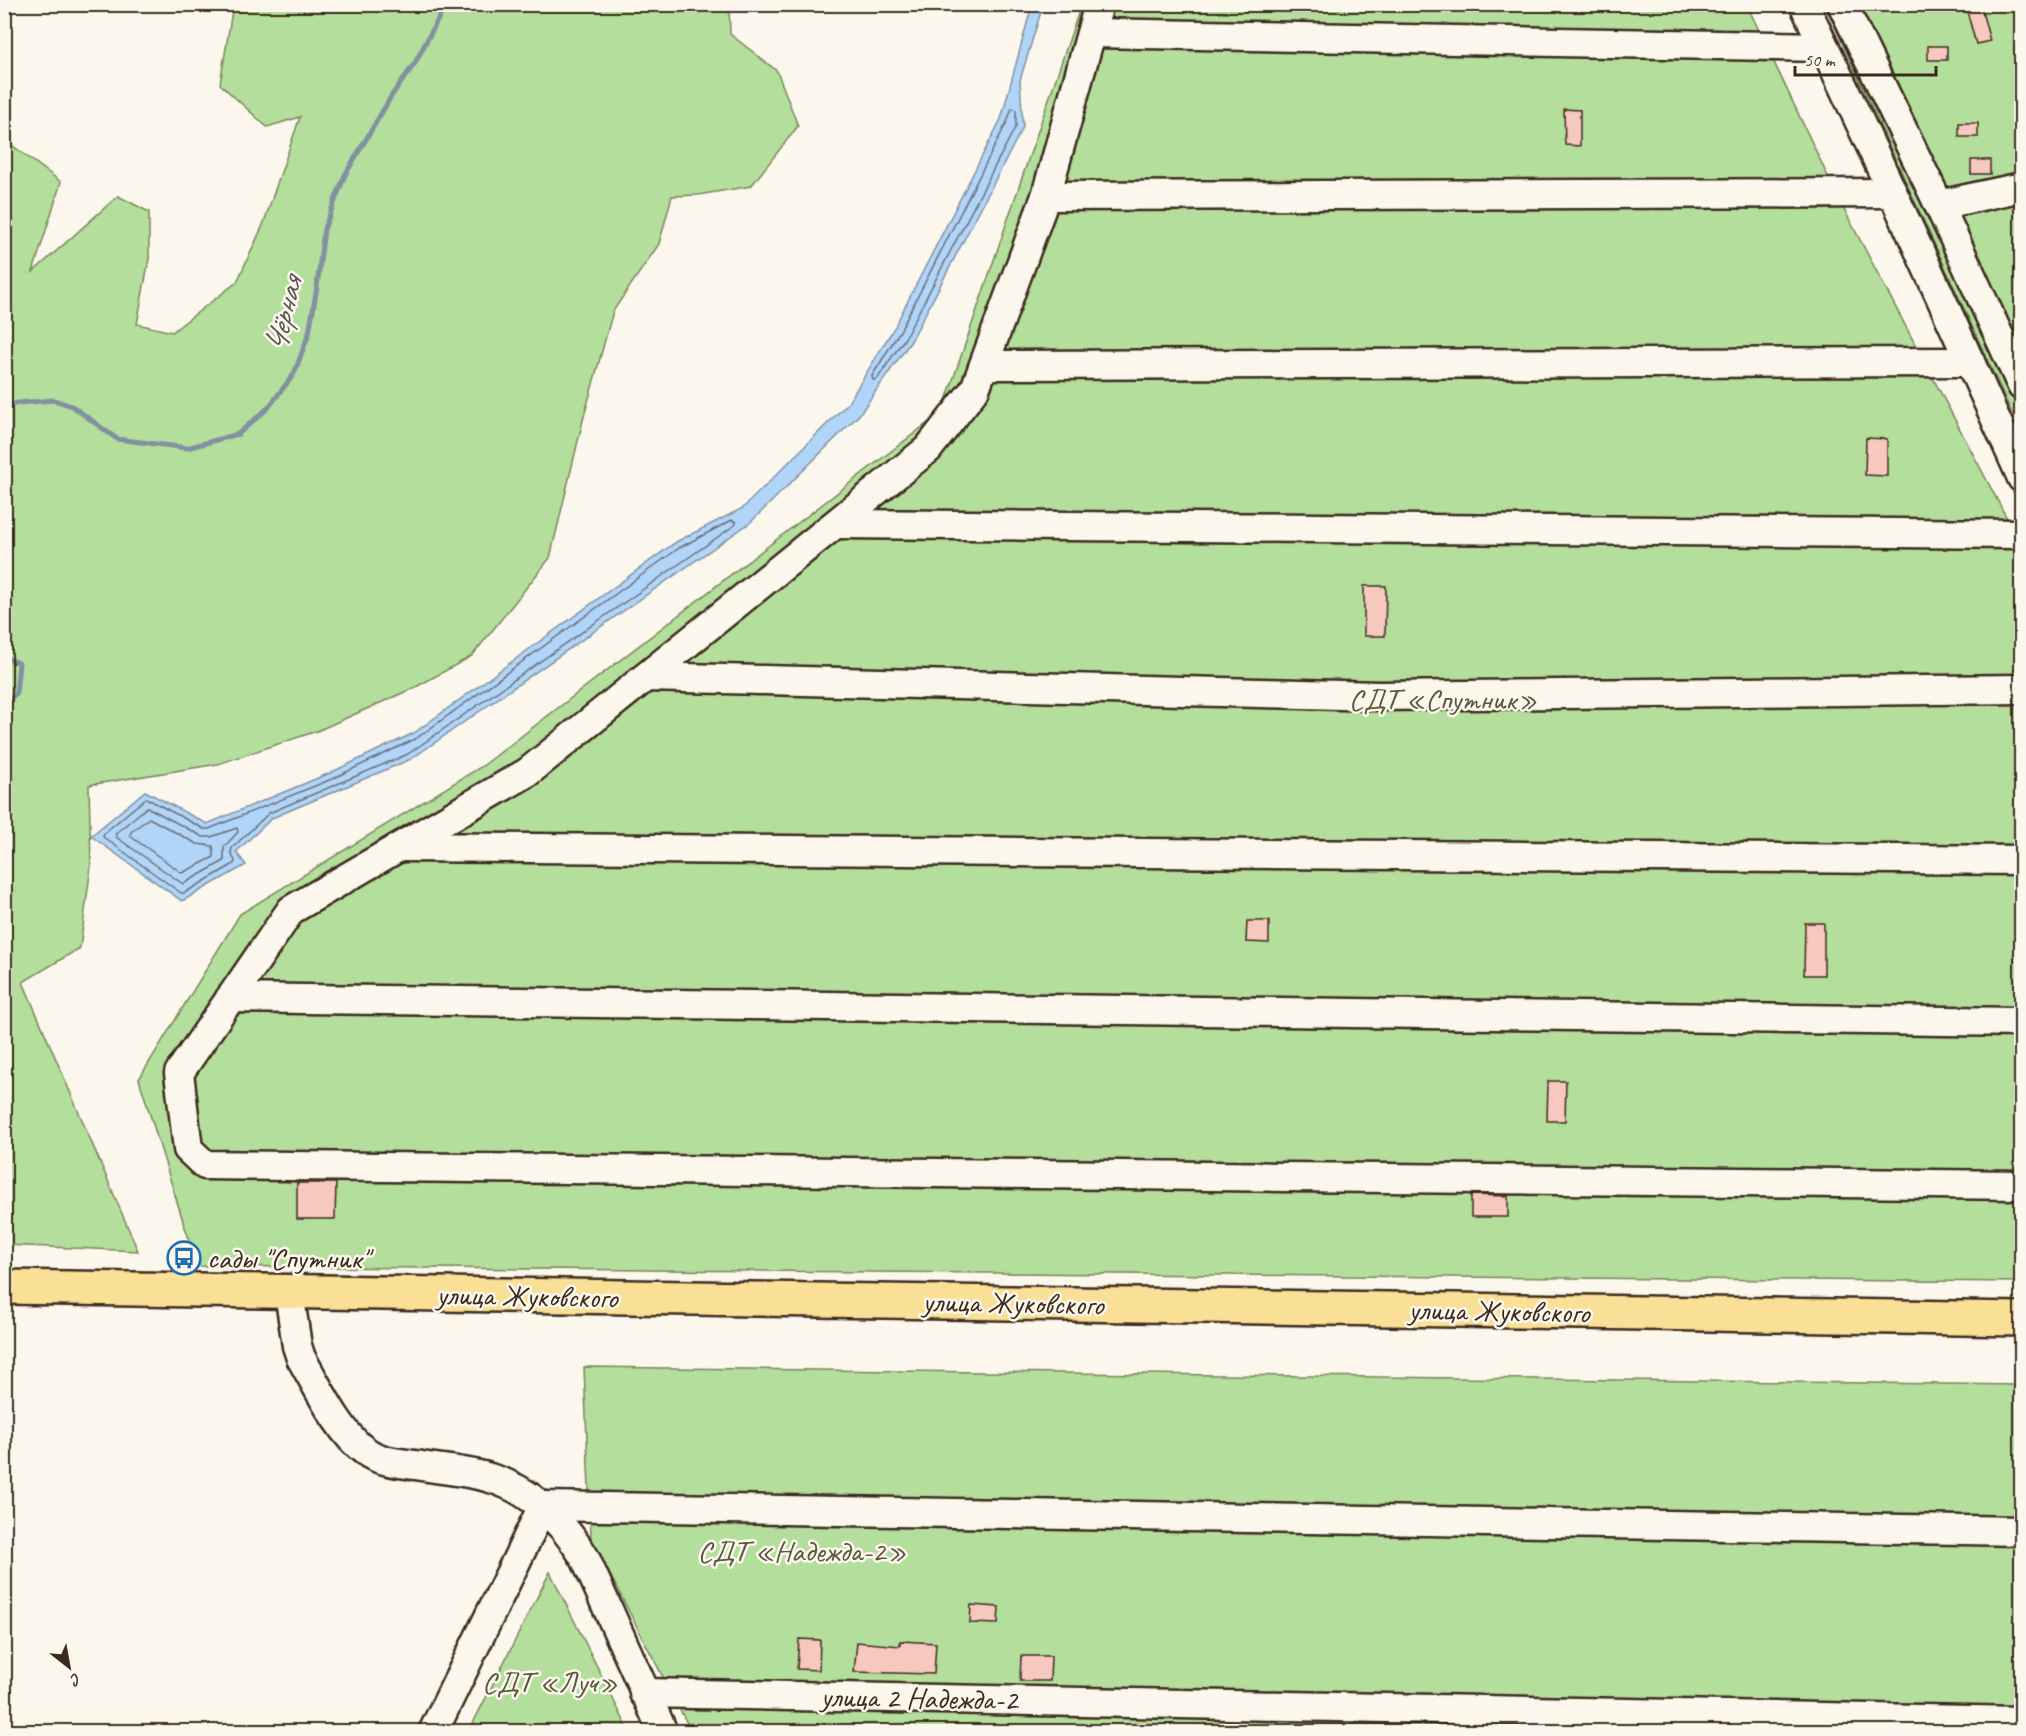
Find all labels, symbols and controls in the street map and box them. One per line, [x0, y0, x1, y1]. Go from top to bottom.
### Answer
scale bar [1795, 39, 1936, 77]
text: 50 m [1804, 49, 1837, 71]
water label: Чёрная [254, 268, 313, 357]
park label: СДТ «Спутник» [1349, 680, 1537, 718]
place label: сады "Спутник" [207, 1239, 374, 1277]
bus stop icon: сады "Спутник" [166, 1240, 202, 1276]
street label: улица Жуковского [434, 1275, 619, 1317]
street label: улица Жуковского [920, 1282, 1105, 1324]
street label: улица Жуковского [1406, 1290, 1591, 1332]
park label: СДТ «Надежда-2» [698, 1532, 906, 1570]
north arrow [39, 1637, 99, 1697]
park label: СДТ «Луч» [482, 1663, 618, 1701]
text: С [66, 1668, 85, 1691]
street label: улица 2 Надежда-2 [818, 1677, 1020, 1719]

